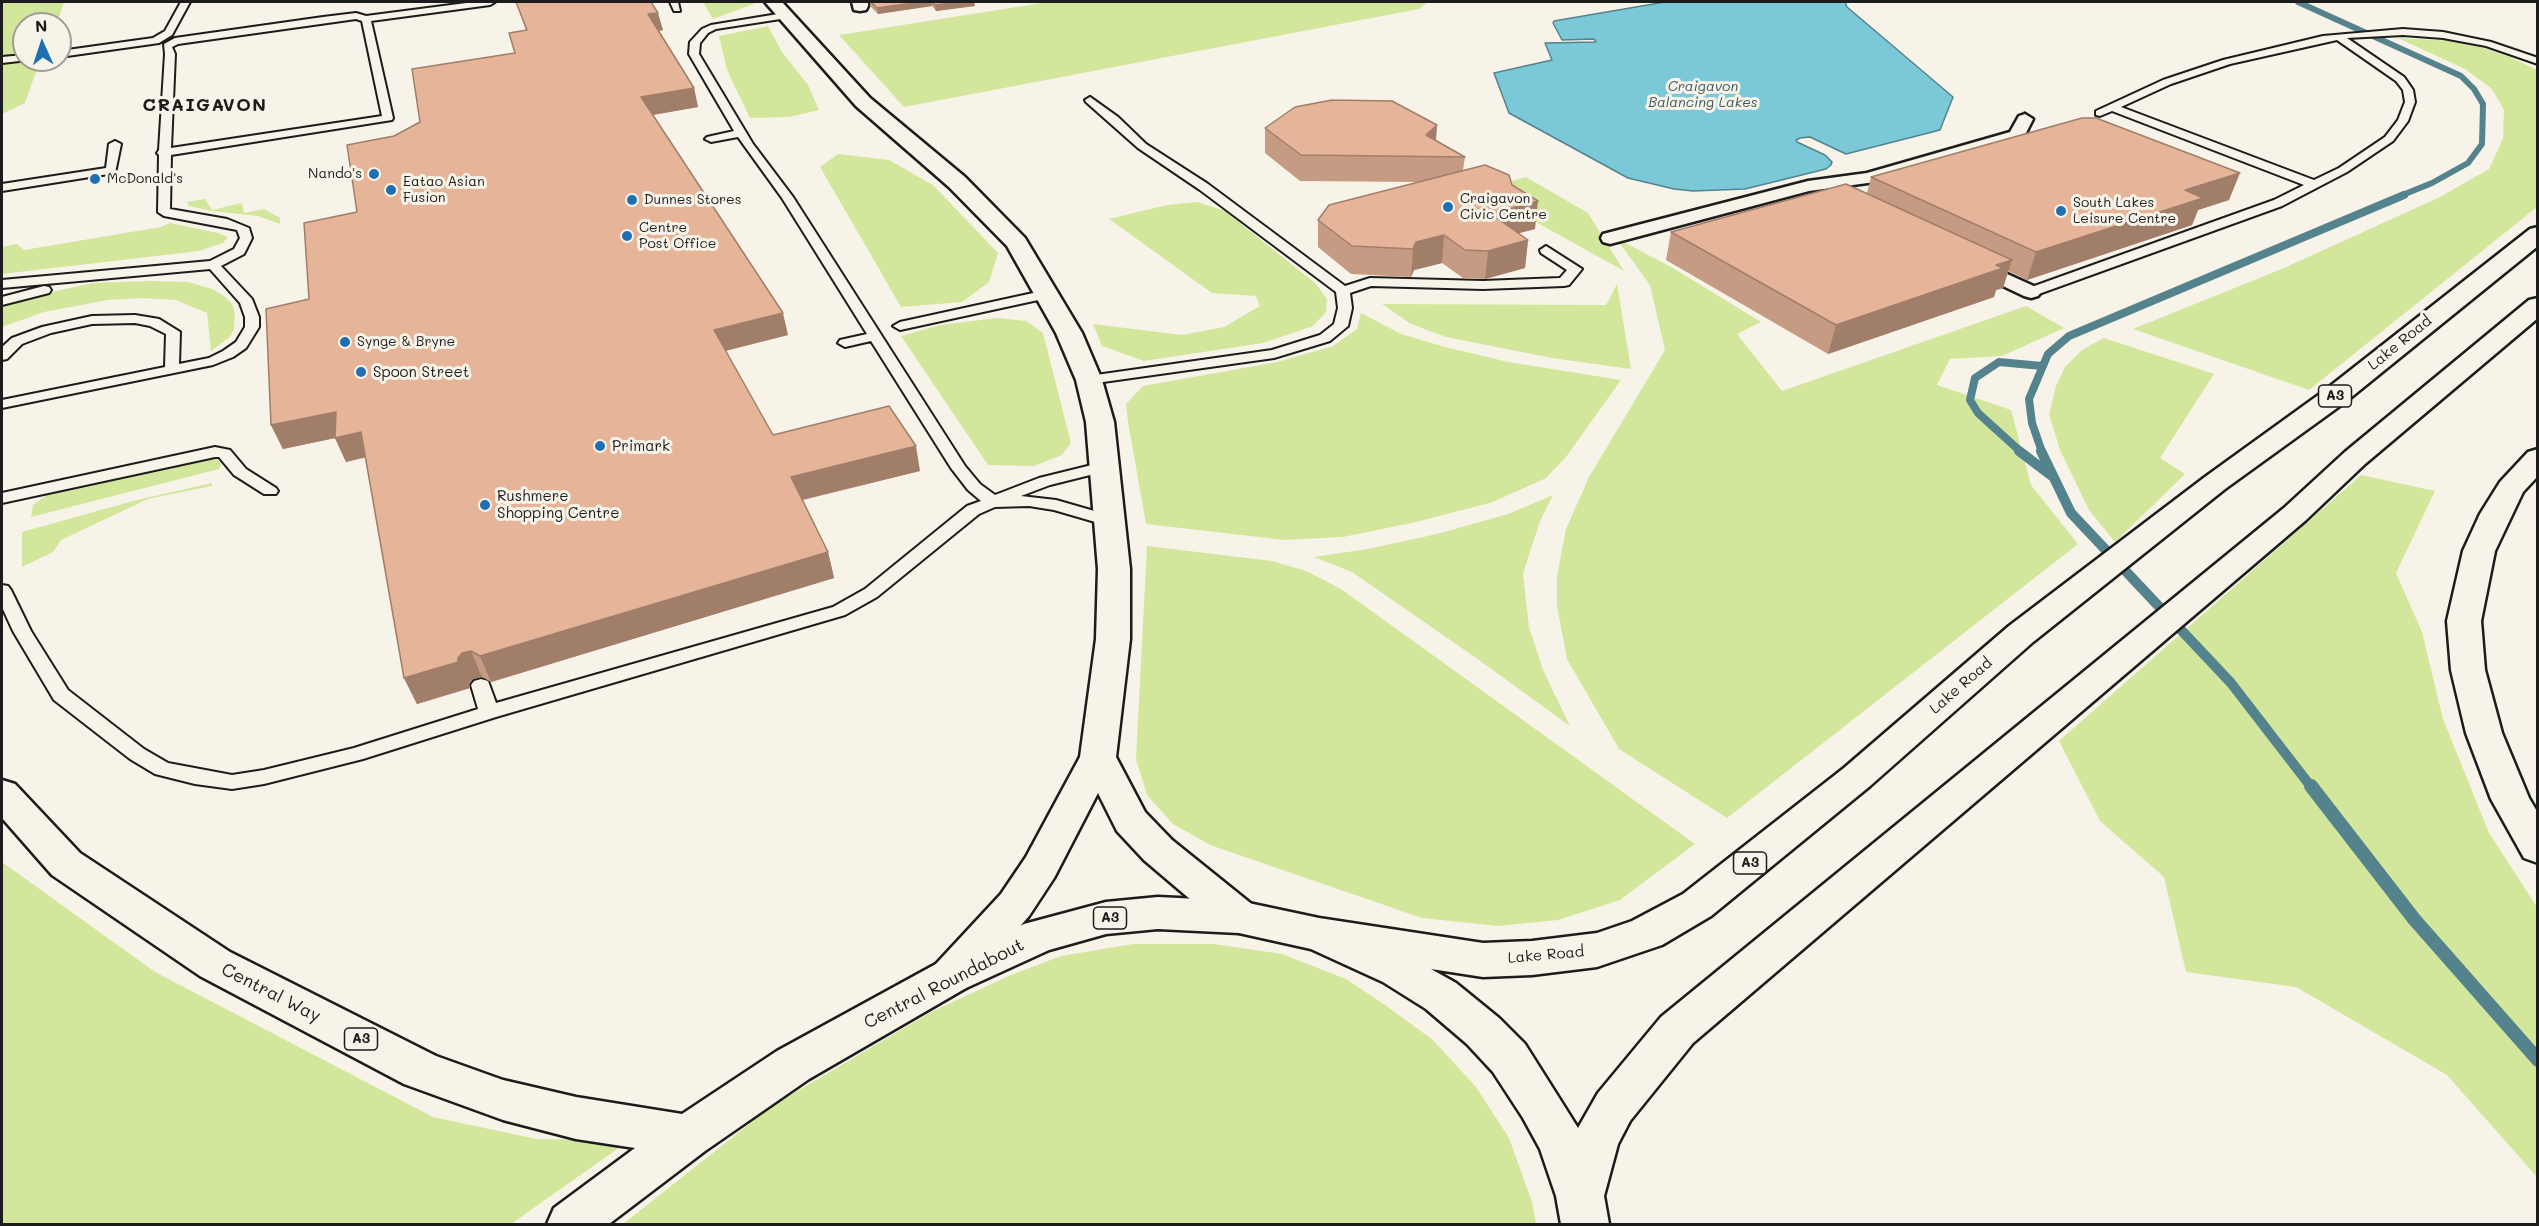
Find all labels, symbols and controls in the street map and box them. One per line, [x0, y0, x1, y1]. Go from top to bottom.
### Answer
north arrow [12, 12, 72, 72]
text: N [35, 15, 48, 36]
water label: Craigavon Balancing Lakes [1648, 79, 1758, 112]
district label: CRAIGAVON [143, 94, 267, 116]
place label: Nando's [308, 166, 362, 182]
marker: Nando's [367, 167, 381, 181]
place label: McDonald's [107, 171, 183, 187]
marker: McDonald's [88, 172, 102, 186]
place label: Eatao Asian Fusion [403, 174, 485, 206]
marker: Eatao Asian Fusion [384, 183, 398, 197]
place label: Craigavon Civic Centre [1460, 191, 1547, 224]
place label: Dunnes Stores [644, 192, 742, 208]
marker: Dunnes Stores [625, 193, 639, 207]
place label: South Lakes Leisure Centre [2073, 195, 2176, 228]
marker: Craigavon Civic Centre [1441, 200, 1455, 214]
marker: South Lakes Leisure Centre [2054, 204, 2068, 218]
place label: Centre Post Office [639, 220, 716, 252]
marker: Centre Post Office [620, 229, 634, 243]
street label: Lake Road [2365, 312, 2435, 374]
place label: Synge & Bryne [357, 334, 455, 350]
marker: Synge & Bryne [338, 335, 352, 349]
place label: Spoon Street [373, 363, 469, 381]
marker: Spoon Street [354, 365, 368, 379]
road number: A3 [2318, 385, 2352, 407]
place label: Primark [612, 437, 670, 455]
marker: Primark [593, 439, 607, 453]
place label: Rushmere Shopping Centre [497, 487, 619, 522]
marker: Rushmere Shopping Centre [478, 498, 492, 512]
street label: Lake Road [1926, 654, 1996, 718]
road number: A3 [1734, 852, 1766, 874]
road number: A3 [1094, 907, 1126, 929]
street label: Central Roundabout [860, 934, 1028, 1034]
street label: Lake Road [1507, 943, 1585, 967]
street label: Central Way [218, 959, 324, 1027]
road number: A3 [344, 1028, 378, 1050]

